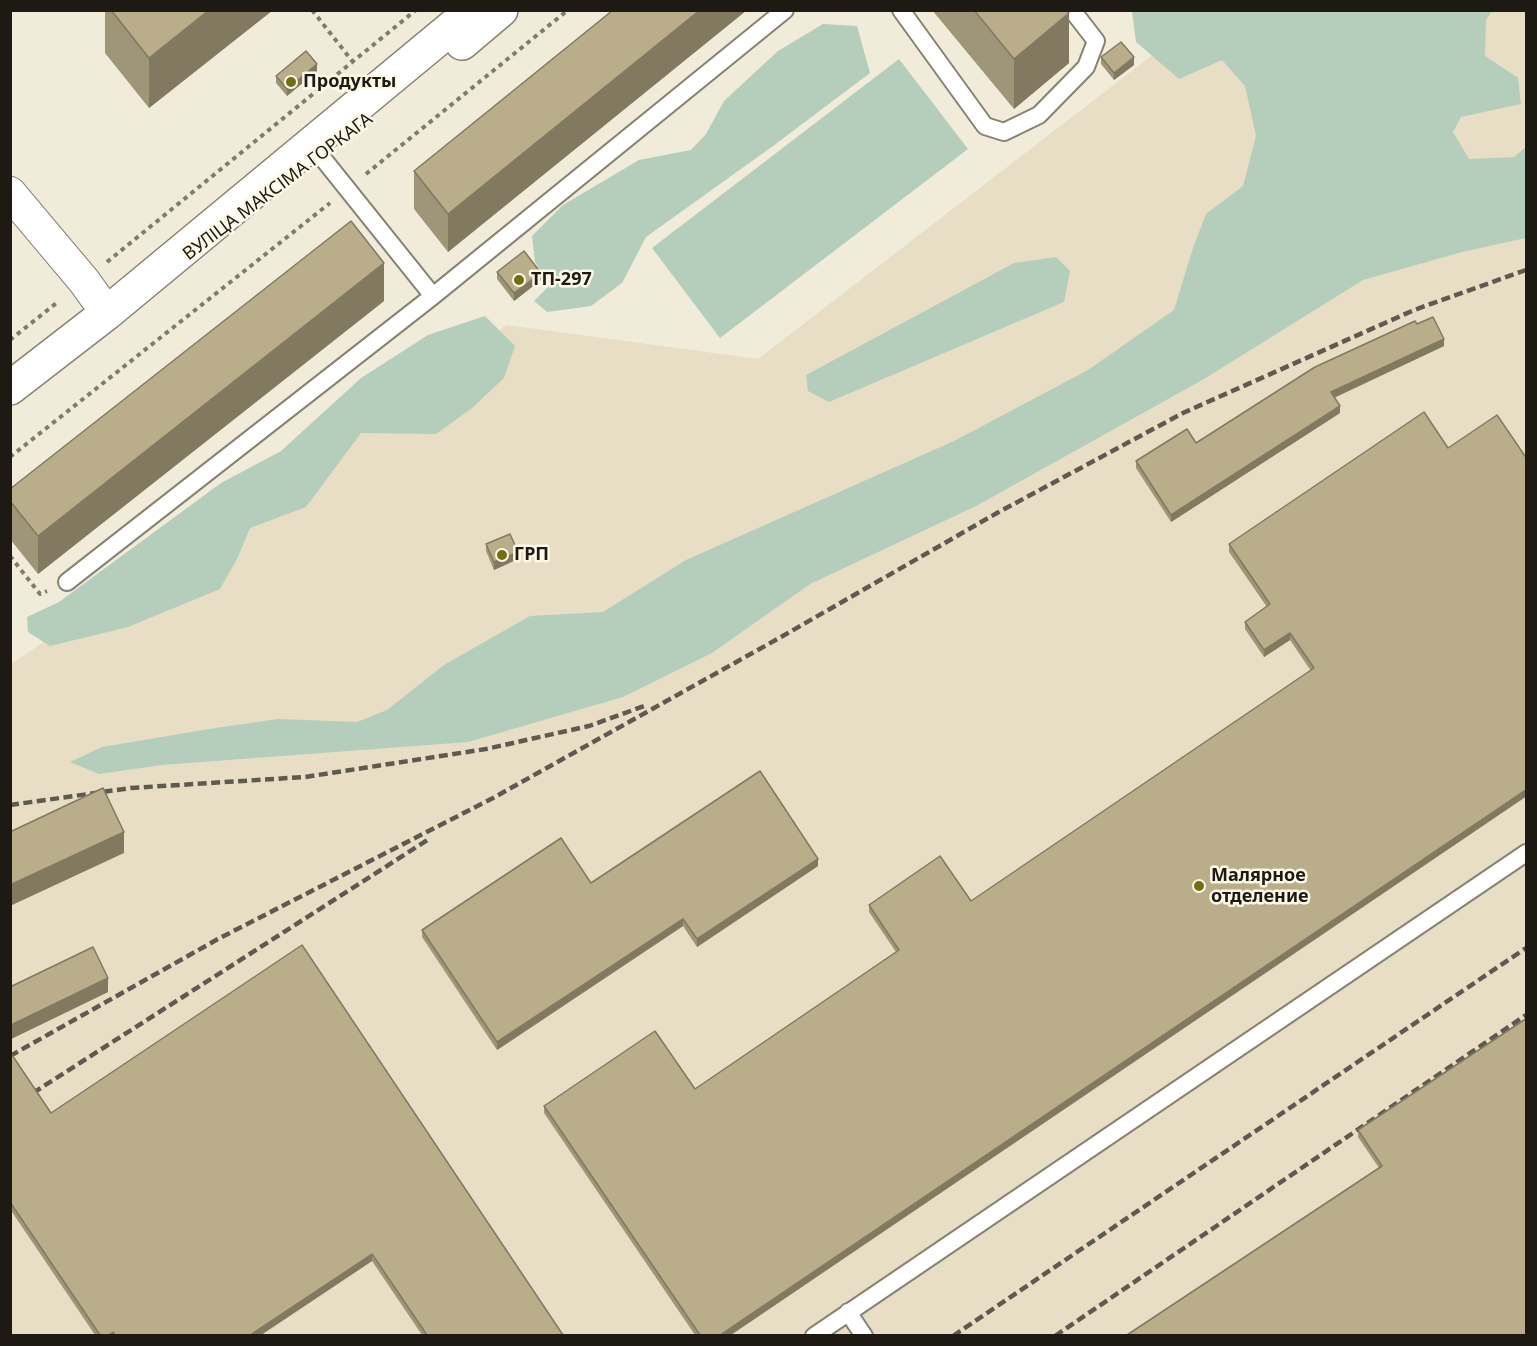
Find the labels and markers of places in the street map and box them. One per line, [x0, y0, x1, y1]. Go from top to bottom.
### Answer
place label: Продукты [303, 71, 396, 93]
marker: Продукты [284, 75, 298, 89]
place label: ТП-297 [531, 269, 592, 291]
marker: ТП-297 [512, 273, 526, 287]
place label: ГРП [514, 544, 549, 566]
marker: ГРП [495, 548, 509, 562]
place label: Малярное отделение [1211, 865, 1309, 908]
marker: Малярное отделение [1192, 879, 1206, 893]

